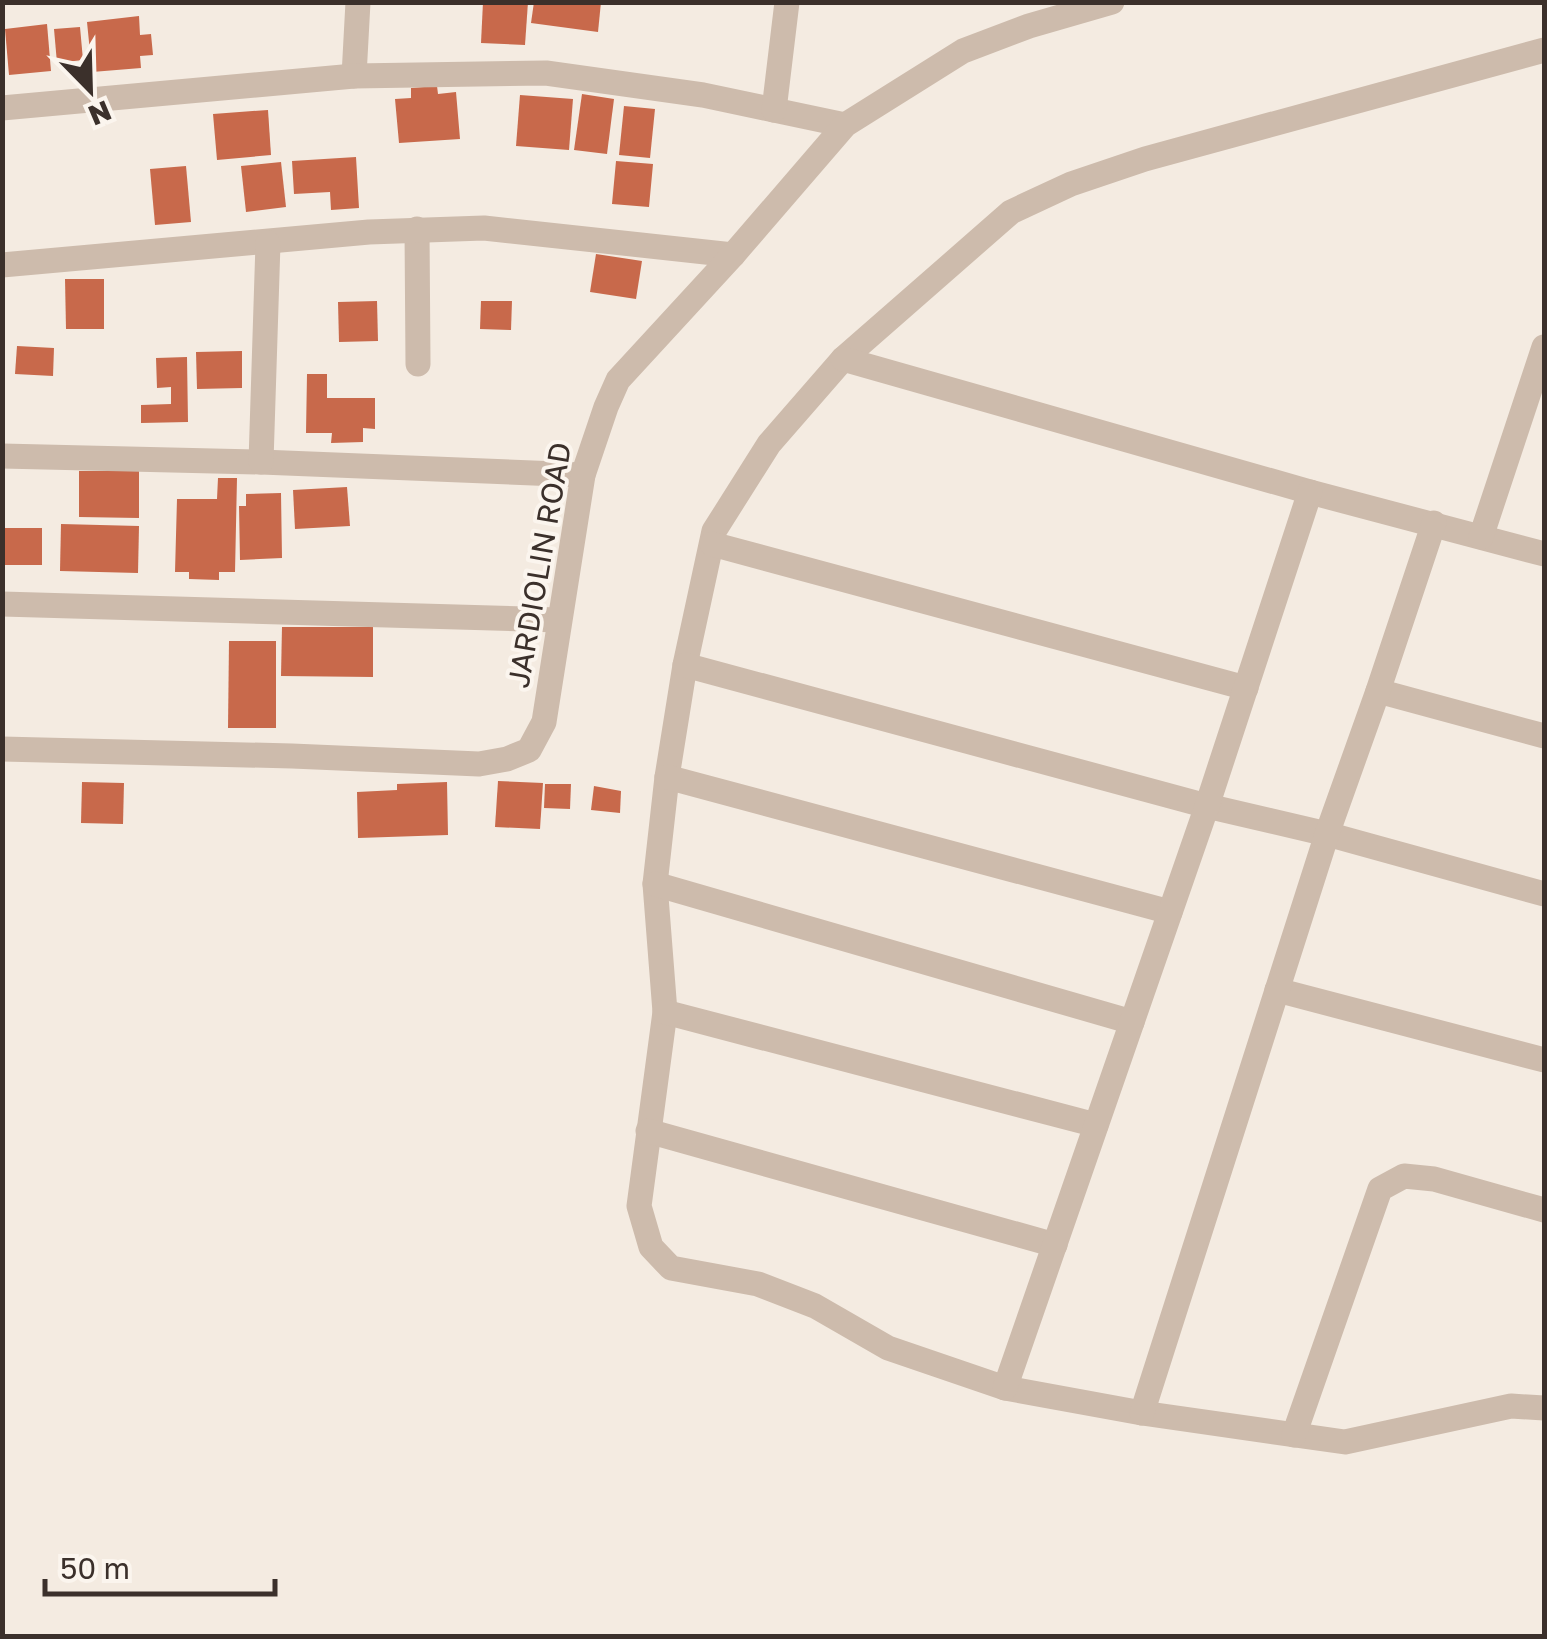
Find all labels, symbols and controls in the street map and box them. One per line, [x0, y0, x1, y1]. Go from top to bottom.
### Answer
north arrow [40, 40, 140, 140]
text: N [84, 94, 116, 133]
street label: JARDIOLIN ROAD [500, 439, 578, 690]
scale bar [45, 1534, 275, 1596]
text: 50 m [60, 1550, 130, 1586]

